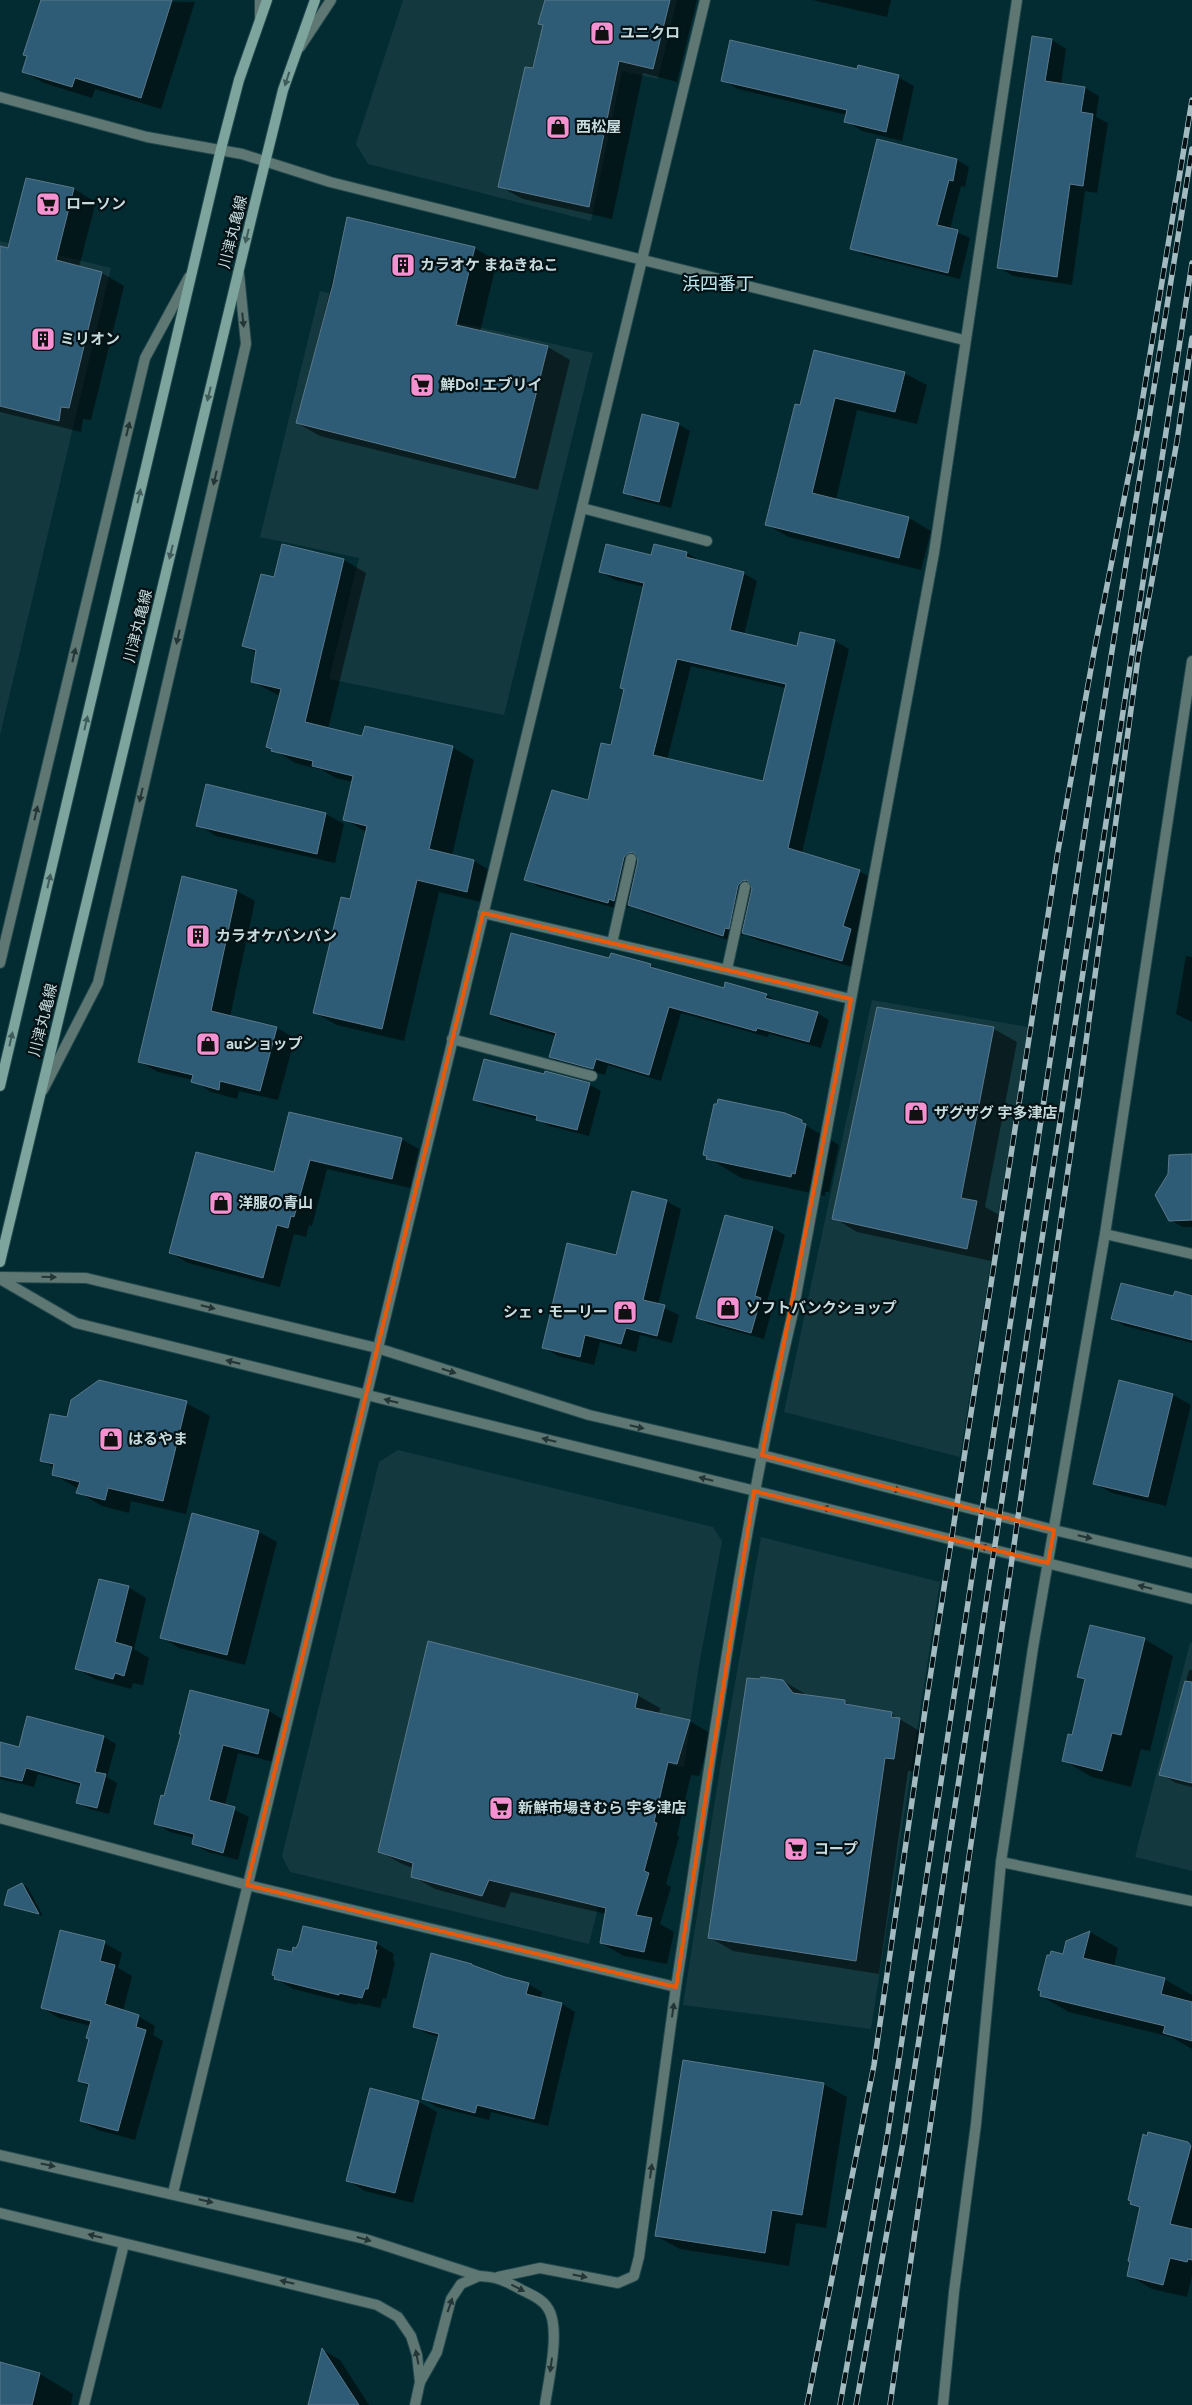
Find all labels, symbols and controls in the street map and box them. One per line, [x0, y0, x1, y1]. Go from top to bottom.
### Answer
shop icon: ユニクロ [589, 20, 615, 46]
place label: ユニクロ [620, 24, 680, 42]
one-way arrow [283, 72, 291, 87]
shop icon: 西松屋 [545, 114, 571, 140]
place label: 西松屋 [576, 118, 621, 136]
supermarket icon: ローソン [35, 191, 61, 217]
street label: 川津丸亀線 [215, 193, 251, 271]
place label: ローソン [66, 195, 126, 213]
one-way arrow [243, 229, 251, 244]
building icon: カラオケ まねきねこ [390, 252, 416, 278]
place label: カラオケ まねきねこ [420, 256, 559, 274]
district label: 浜四番丁 [682, 273, 754, 295]
one-way arrow [239, 312, 247, 328]
building icon: ミリオン [30, 326, 56, 352]
place label: ミリオン [60, 330, 120, 348]
supermarket icon: 鮮Do! エブリイ [409, 372, 435, 398]
place label: 鮮Do! エブリイ [440, 376, 542, 394]
one-way arrow [205, 387, 213, 402]
one-way arrow [124, 422, 132, 437]
one-way arrow [211, 471, 219, 486]
one-way arrow [135, 489, 143, 504]
one-way arrow [167, 545, 175, 560]
street label: 川津丸亀線 [120, 587, 156, 665]
one-way arrow [174, 629, 182, 644]
one-way arrow [70, 648, 78, 663]
one-way arrow [82, 715, 90, 730]
one-way arrow [137, 787, 145, 803]
one-way arrow [32, 806, 40, 821]
one-way arrow [45, 873, 53, 888]
building icon: カラオケバンバン [185, 923, 211, 949]
place label: カラオケバンバン [216, 927, 337, 945]
street label: 川津丸亀線 [25, 981, 61, 1059]
one-way arrow [7, 1031, 15, 1047]
shop icon: auショップ [195, 1031, 221, 1057]
place label: auショップ [226, 1035, 303, 1053]
shop icon: ザグザグ 宇多津店 [903, 1100, 929, 1126]
place label: ザグザグ 宇多津店 [934, 1104, 1058, 1122]
shop icon: 洋服の青山 [208, 1190, 234, 1216]
place label: 洋服の青山 [238, 1194, 313, 1212]
one-way arrow [41, 1274, 57, 1282]
shop icon: ソフトバンクショップ [715, 1295, 741, 1321]
shop icon: シェ・モーリー [612, 1299, 638, 1325]
place label: ソフトバンクショップ [746, 1299, 897, 1317]
one-way arrow [200, 1303, 215, 1311]
place label: シェ・モーリー [503, 1303, 608, 1321]
one-way arrow [226, 1357, 241, 1365]
one-way arrow [442, 1368, 457, 1375]
one-way arrow [383, 1396, 398, 1404]
one-way arrow [629, 1423, 644, 1431]
shop icon: はるやま [98, 1426, 124, 1452]
place label: はるやま [128, 1430, 188, 1448]
one-way arrow [541, 1436, 556, 1444]
one-way arrow [699, 1475, 714, 1483]
one-way arrow [886, 1485, 901, 1493]
one-way arrow [822, 1505, 837, 1513]
one-way arrow [1078, 1533, 1093, 1541]
one-way arrow [979, 1544, 994, 1552]
one-way arrow [1137, 1583, 1152, 1591]
supermarket icon: 新鮮市場きむら 宇多津店 [488, 1795, 514, 1821]
place label: 新鮮市場きむら 宇多津店 [518, 1799, 687, 1817]
supermarket icon: コープ [783, 1836, 809, 1862]
place label: コープ [814, 1840, 858, 1858]
one-way arrow [669, 2002, 677, 2018]
one-way arrow [40, 2161, 55, 2169]
one-way arrow [647, 2163, 655, 2179]
one-way arrow [199, 2197, 214, 2205]
one-way arrow [87, 2232, 102, 2240]
one-way arrow [356, 2235, 372, 2243]
one-way arrow [573, 2272, 588, 2280]
one-way arrow [279, 2278, 294, 2286]
one-way arrow [511, 2284, 525, 2292]
one-way arrow [447, 2297, 454, 2312]
one-way arrow [412, 2349, 420, 2365]
one-way arrow [547, 2357, 555, 2373]

